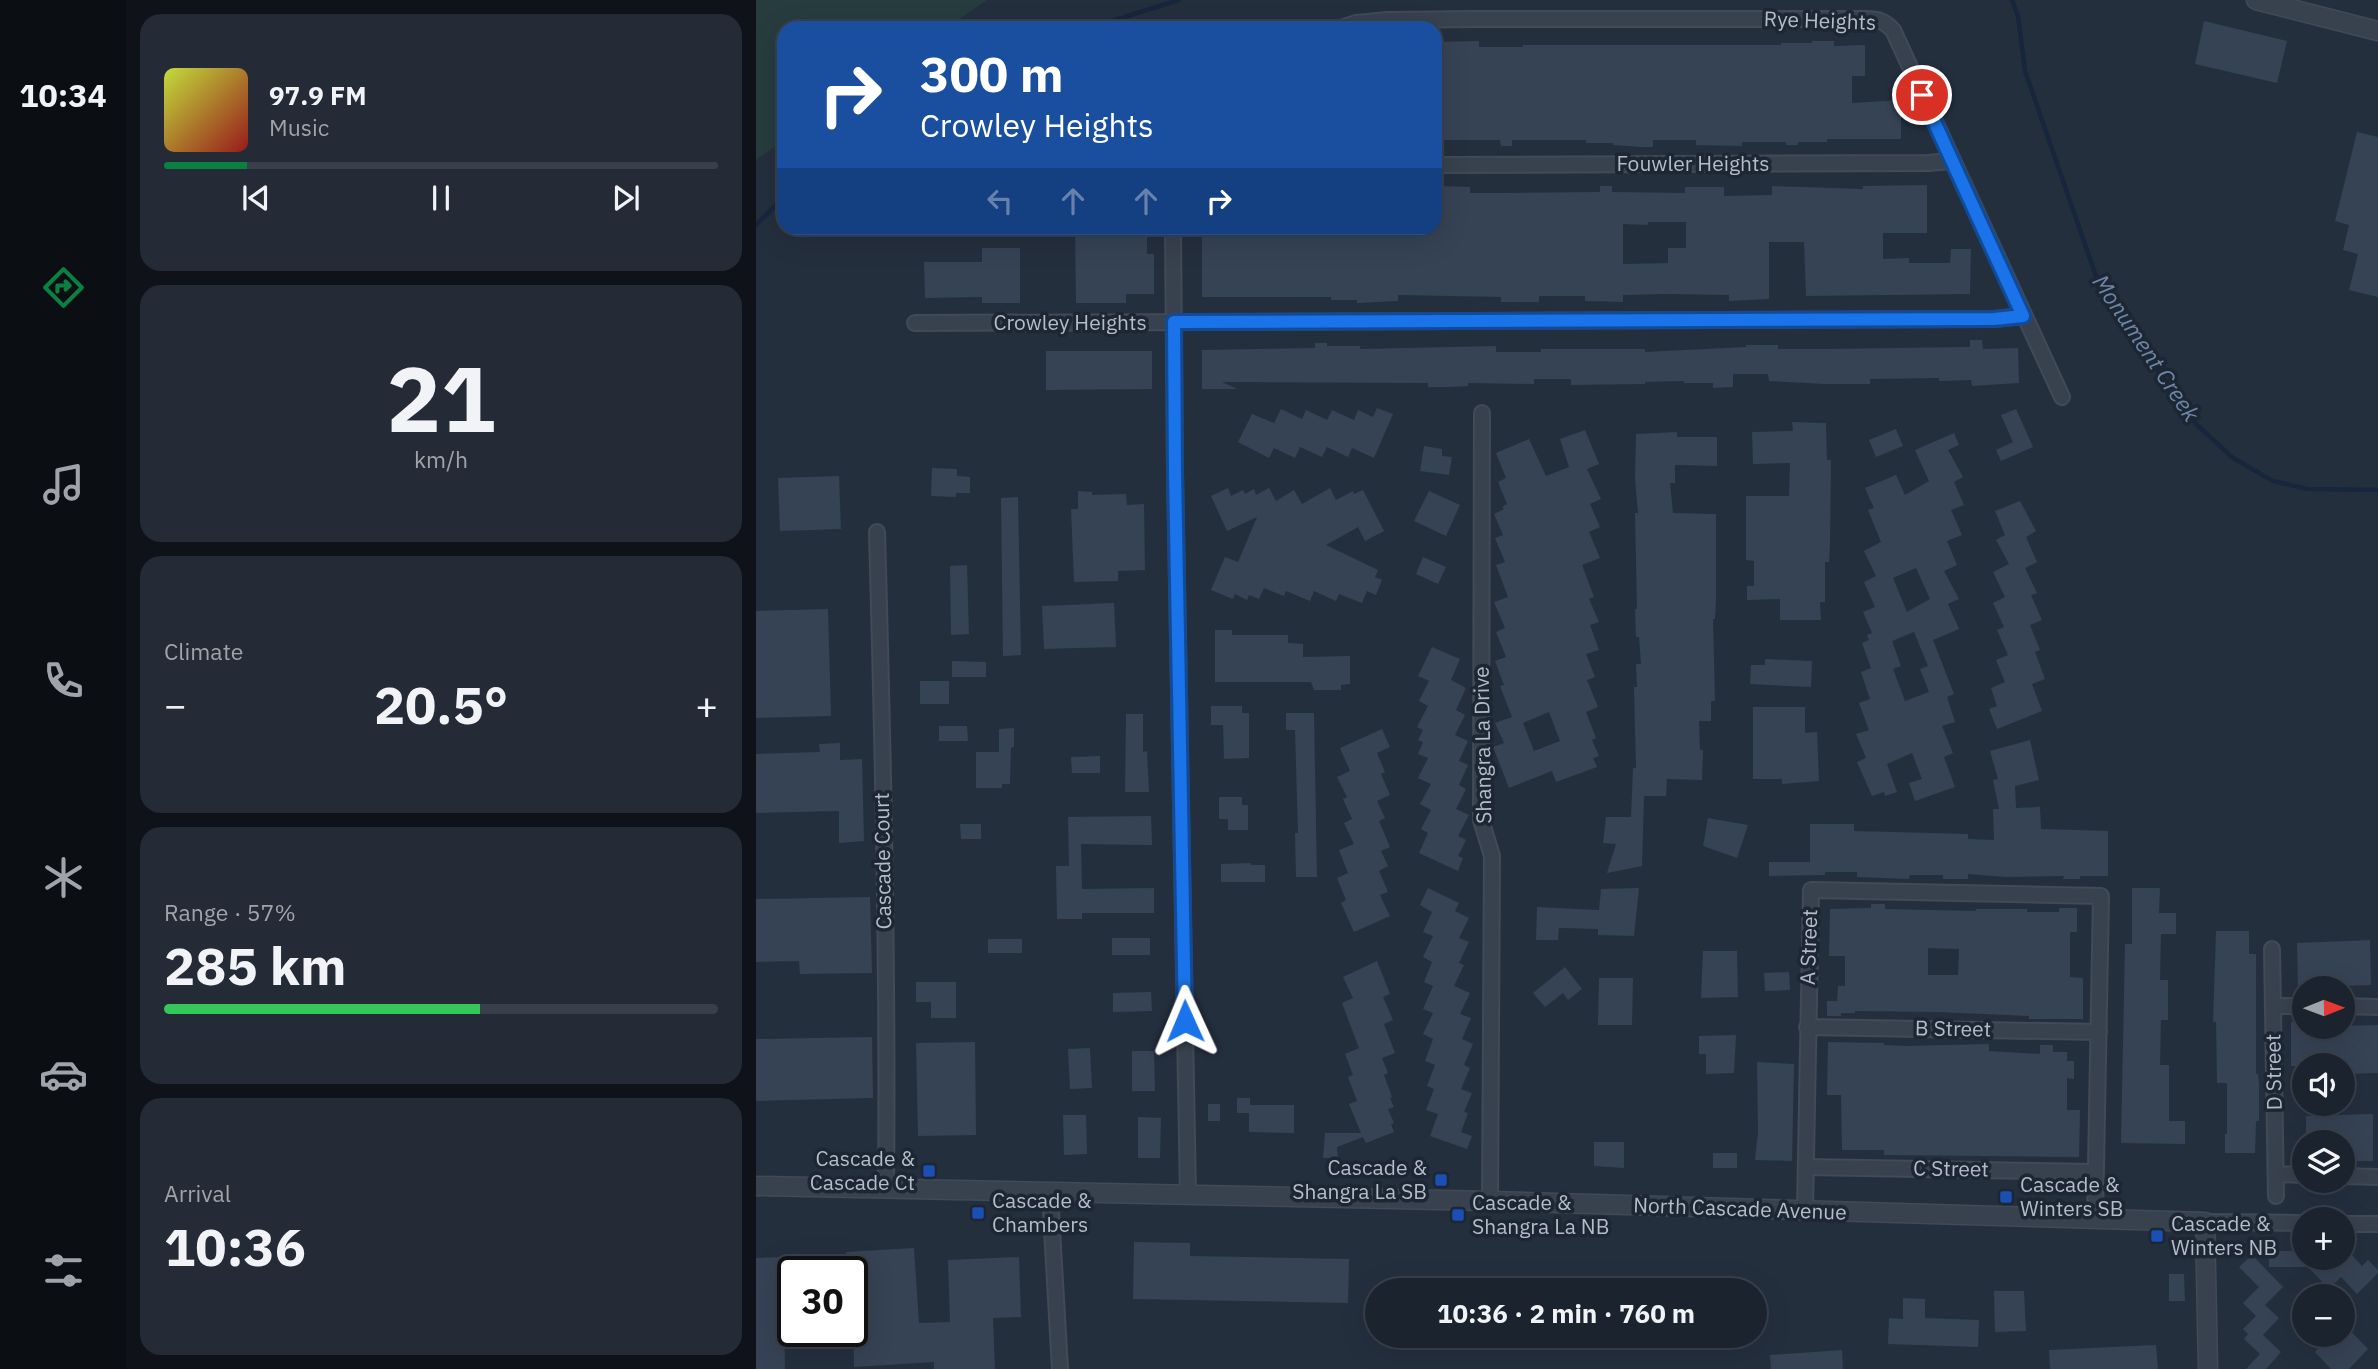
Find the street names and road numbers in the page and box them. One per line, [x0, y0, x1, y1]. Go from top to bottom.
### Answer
street label: Rye Heights [1763, 4, 1877, 36]
street label: Fouwler Heights [1616, 149, 1770, 177]
street label: Crowley Heights [993, 308, 1147, 336]
street label: Shangra La Drive [1467, 666, 1497, 824]
street label: Cascade Court [867, 792, 897, 930]
street label: A Street [1793, 908, 1823, 985]
street label: B Street [1915, 1013, 1991, 1043]
street label: D Street [2258, 1033, 2288, 1111]
street label: C Street [1913, 1153, 1989, 1183]
street label: North Cascade Avenue [1633, 1190, 1847, 1226]

